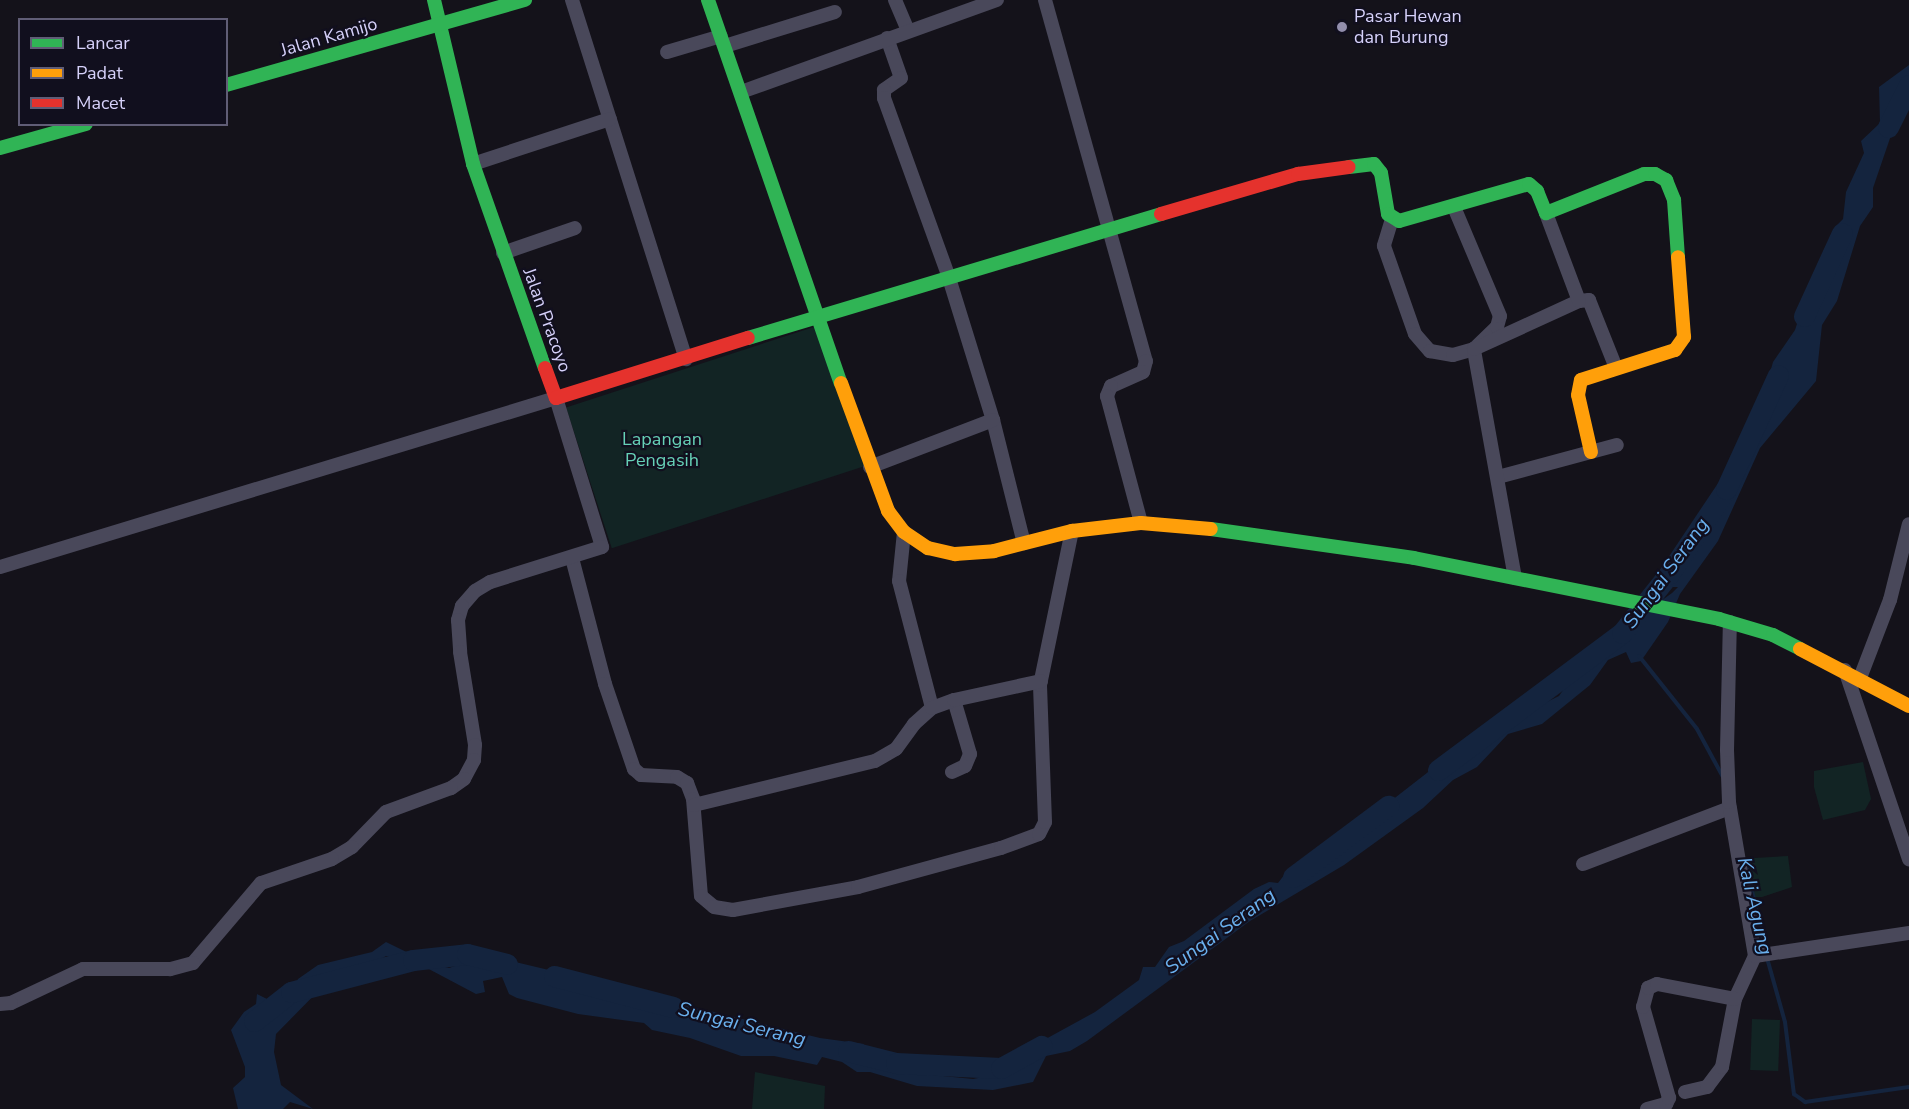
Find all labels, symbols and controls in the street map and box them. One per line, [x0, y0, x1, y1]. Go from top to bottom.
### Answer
place label: Pasar Hewan dan Burung [1354, 6, 1462, 48]
street label: Jalan Kamijo [278, 13, 380, 61]
legend [18, 18, 228, 126]
marker: Pasar Hewan dan Burung [1335, 20, 1349, 34]
text: Lancar [76, 31, 130, 55]
text: Padat [76, 61, 123, 85]
text: Macet [76, 91, 125, 115]
street label: Jalan Pracoyo [518, 265, 576, 375]
park label: Lapangan Pengasih [622, 429, 702, 472]
water label: Sungai Serang [1618, 513, 1714, 633]
water label: Kali Agung [1732, 855, 1778, 957]
water label: Sungai Serang [1160, 883, 1280, 979]
water label: Sungai Serang [676, 997, 808, 1051]

